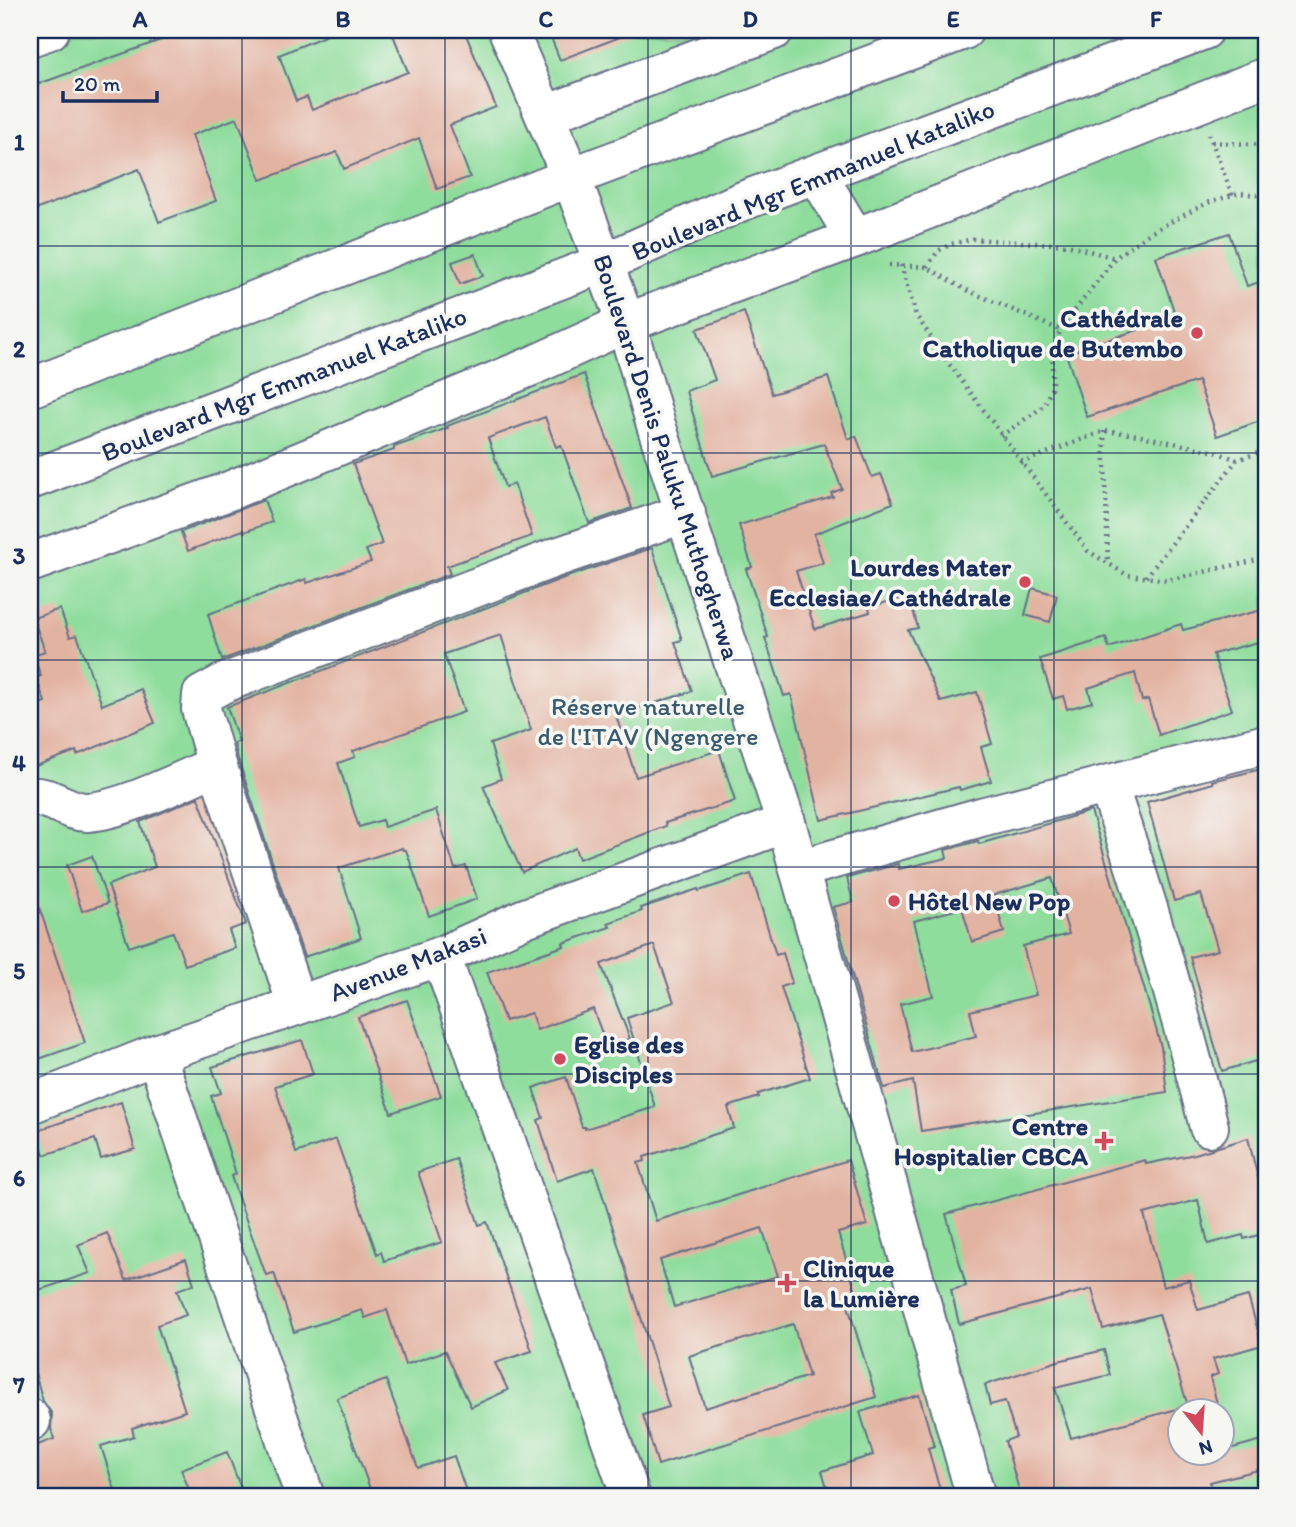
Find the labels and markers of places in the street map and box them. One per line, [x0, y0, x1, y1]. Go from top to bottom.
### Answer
place label: Cathédrale Catholique de Butembo [923, 302, 1183, 364]
marker: Cathédrale Catholique de Butembo [1189, 325, 1205, 341]
place label: Lourdes Mater Ecclesiae/ Cathédrale [769, 551, 1012, 613]
marker: Lourdes Mater Ecclesiae/ Cathédrale [1017, 574, 1033, 590]
place label: Hôtel New Pop [908, 885, 1070, 917]
marker: Hôtel New Pop [886, 893, 902, 909]
place label: Eglise des Disciples [574, 1028, 684, 1090]
marker: Eglise des Disciples [552, 1051, 568, 1067]
place label: Centre Hospitalier CBCA [894, 1110, 1088, 1172]
marker: Centre Hospitalier CBCA [1094, 1131, 1114, 1151]
place label: Clinique la Lumière [803, 1252, 920, 1314]
marker: Clinique la Lumière [777, 1273, 797, 1293]

